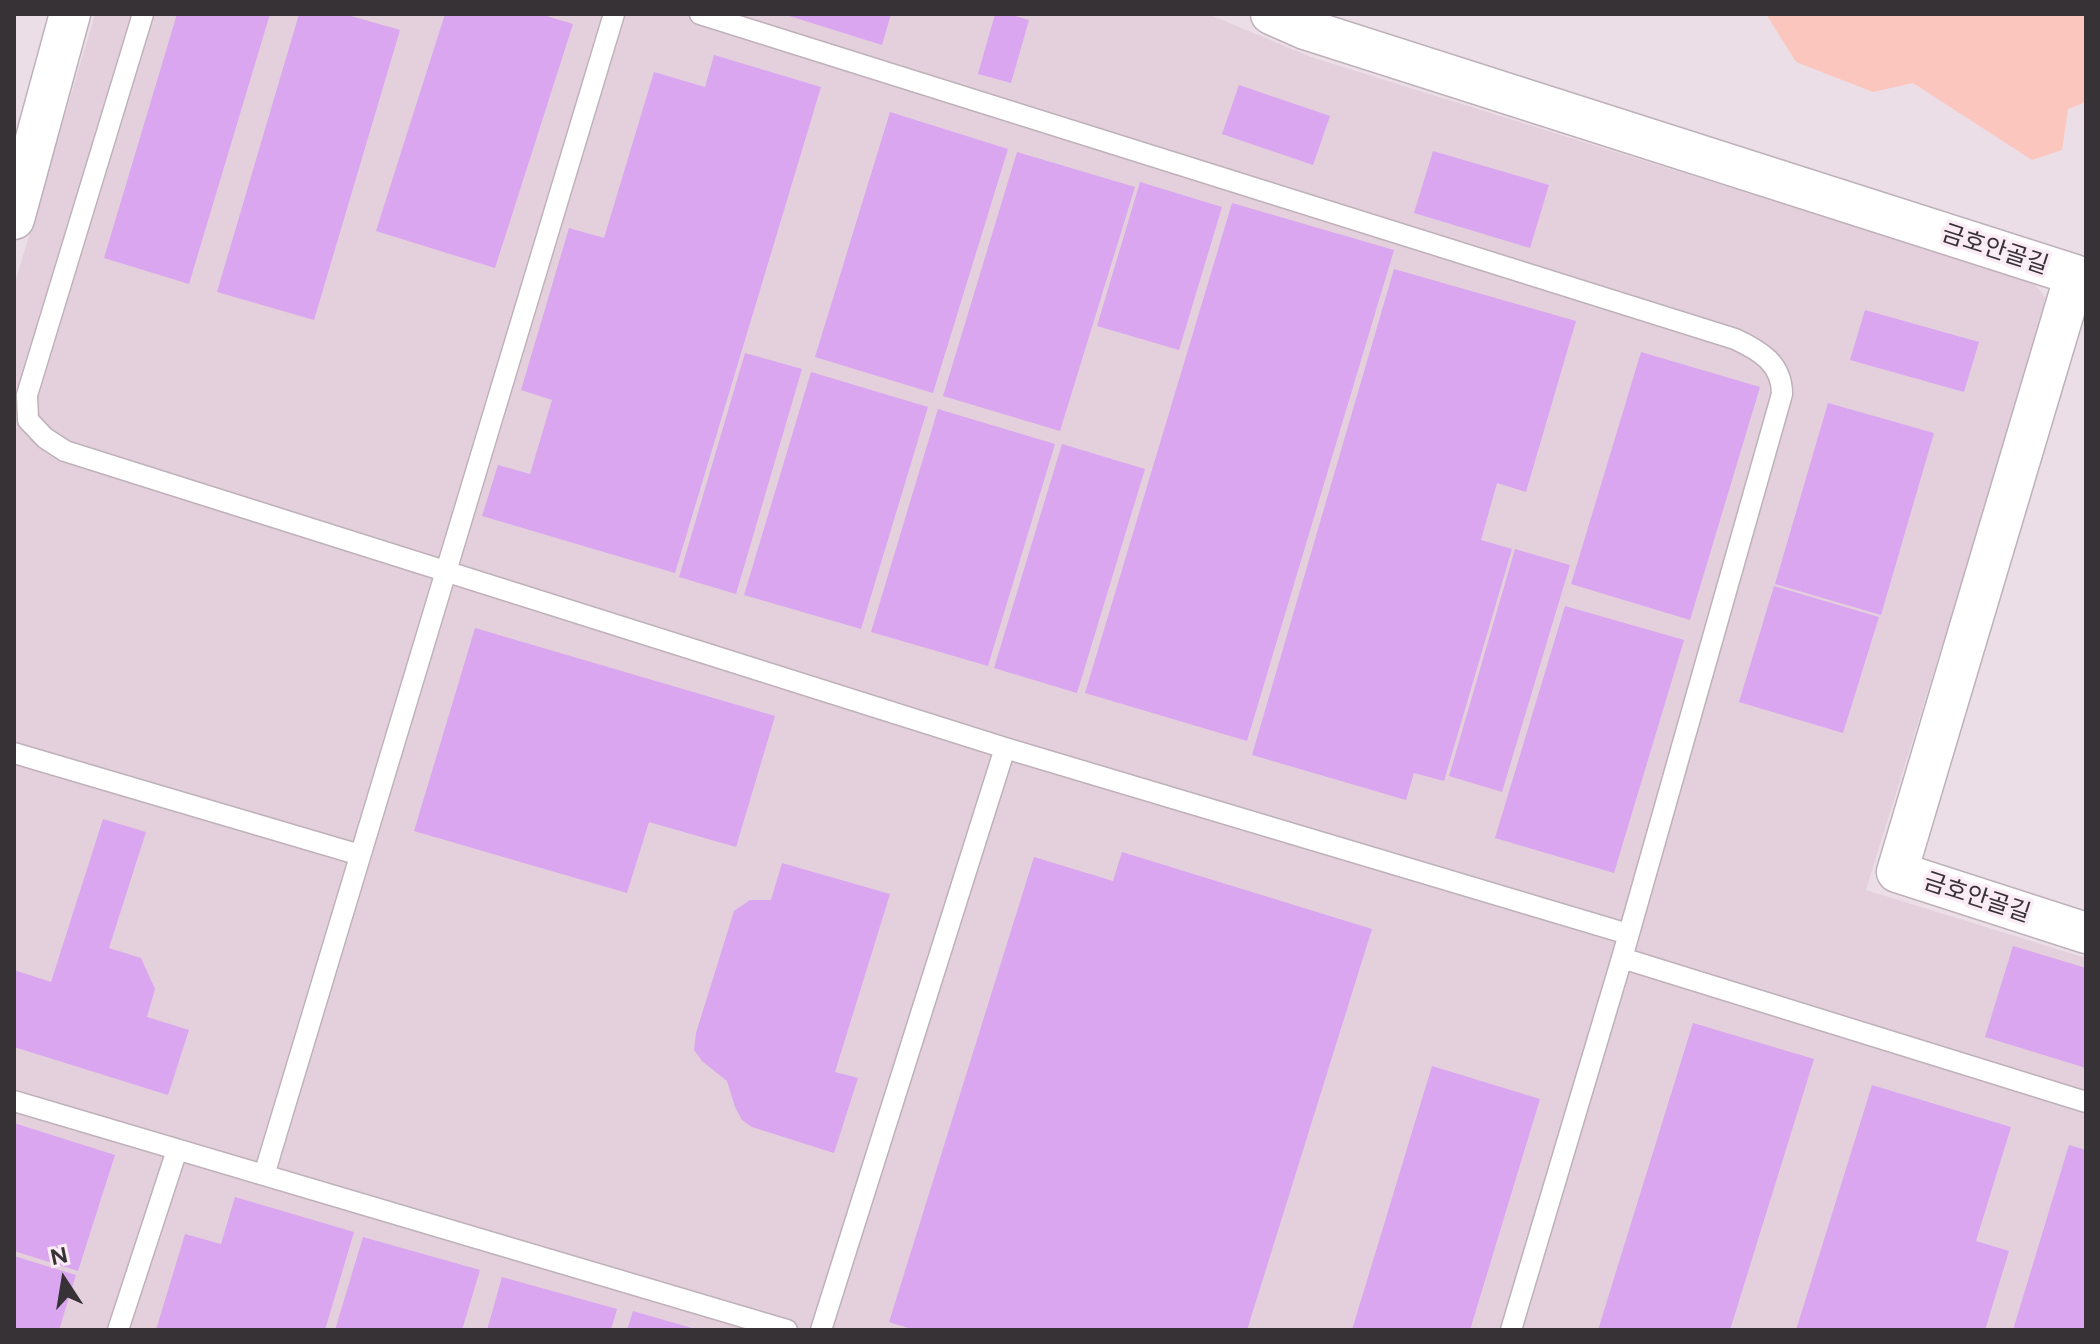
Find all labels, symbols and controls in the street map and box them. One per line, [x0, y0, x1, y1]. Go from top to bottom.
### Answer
street label: 금호안골길 [1938, 219, 2052, 281]
street label: 금호안골길 [1920, 867, 2034, 929]
north arrow [24, 1240, 104, 1320]
text: N [48, 1241, 70, 1271]

